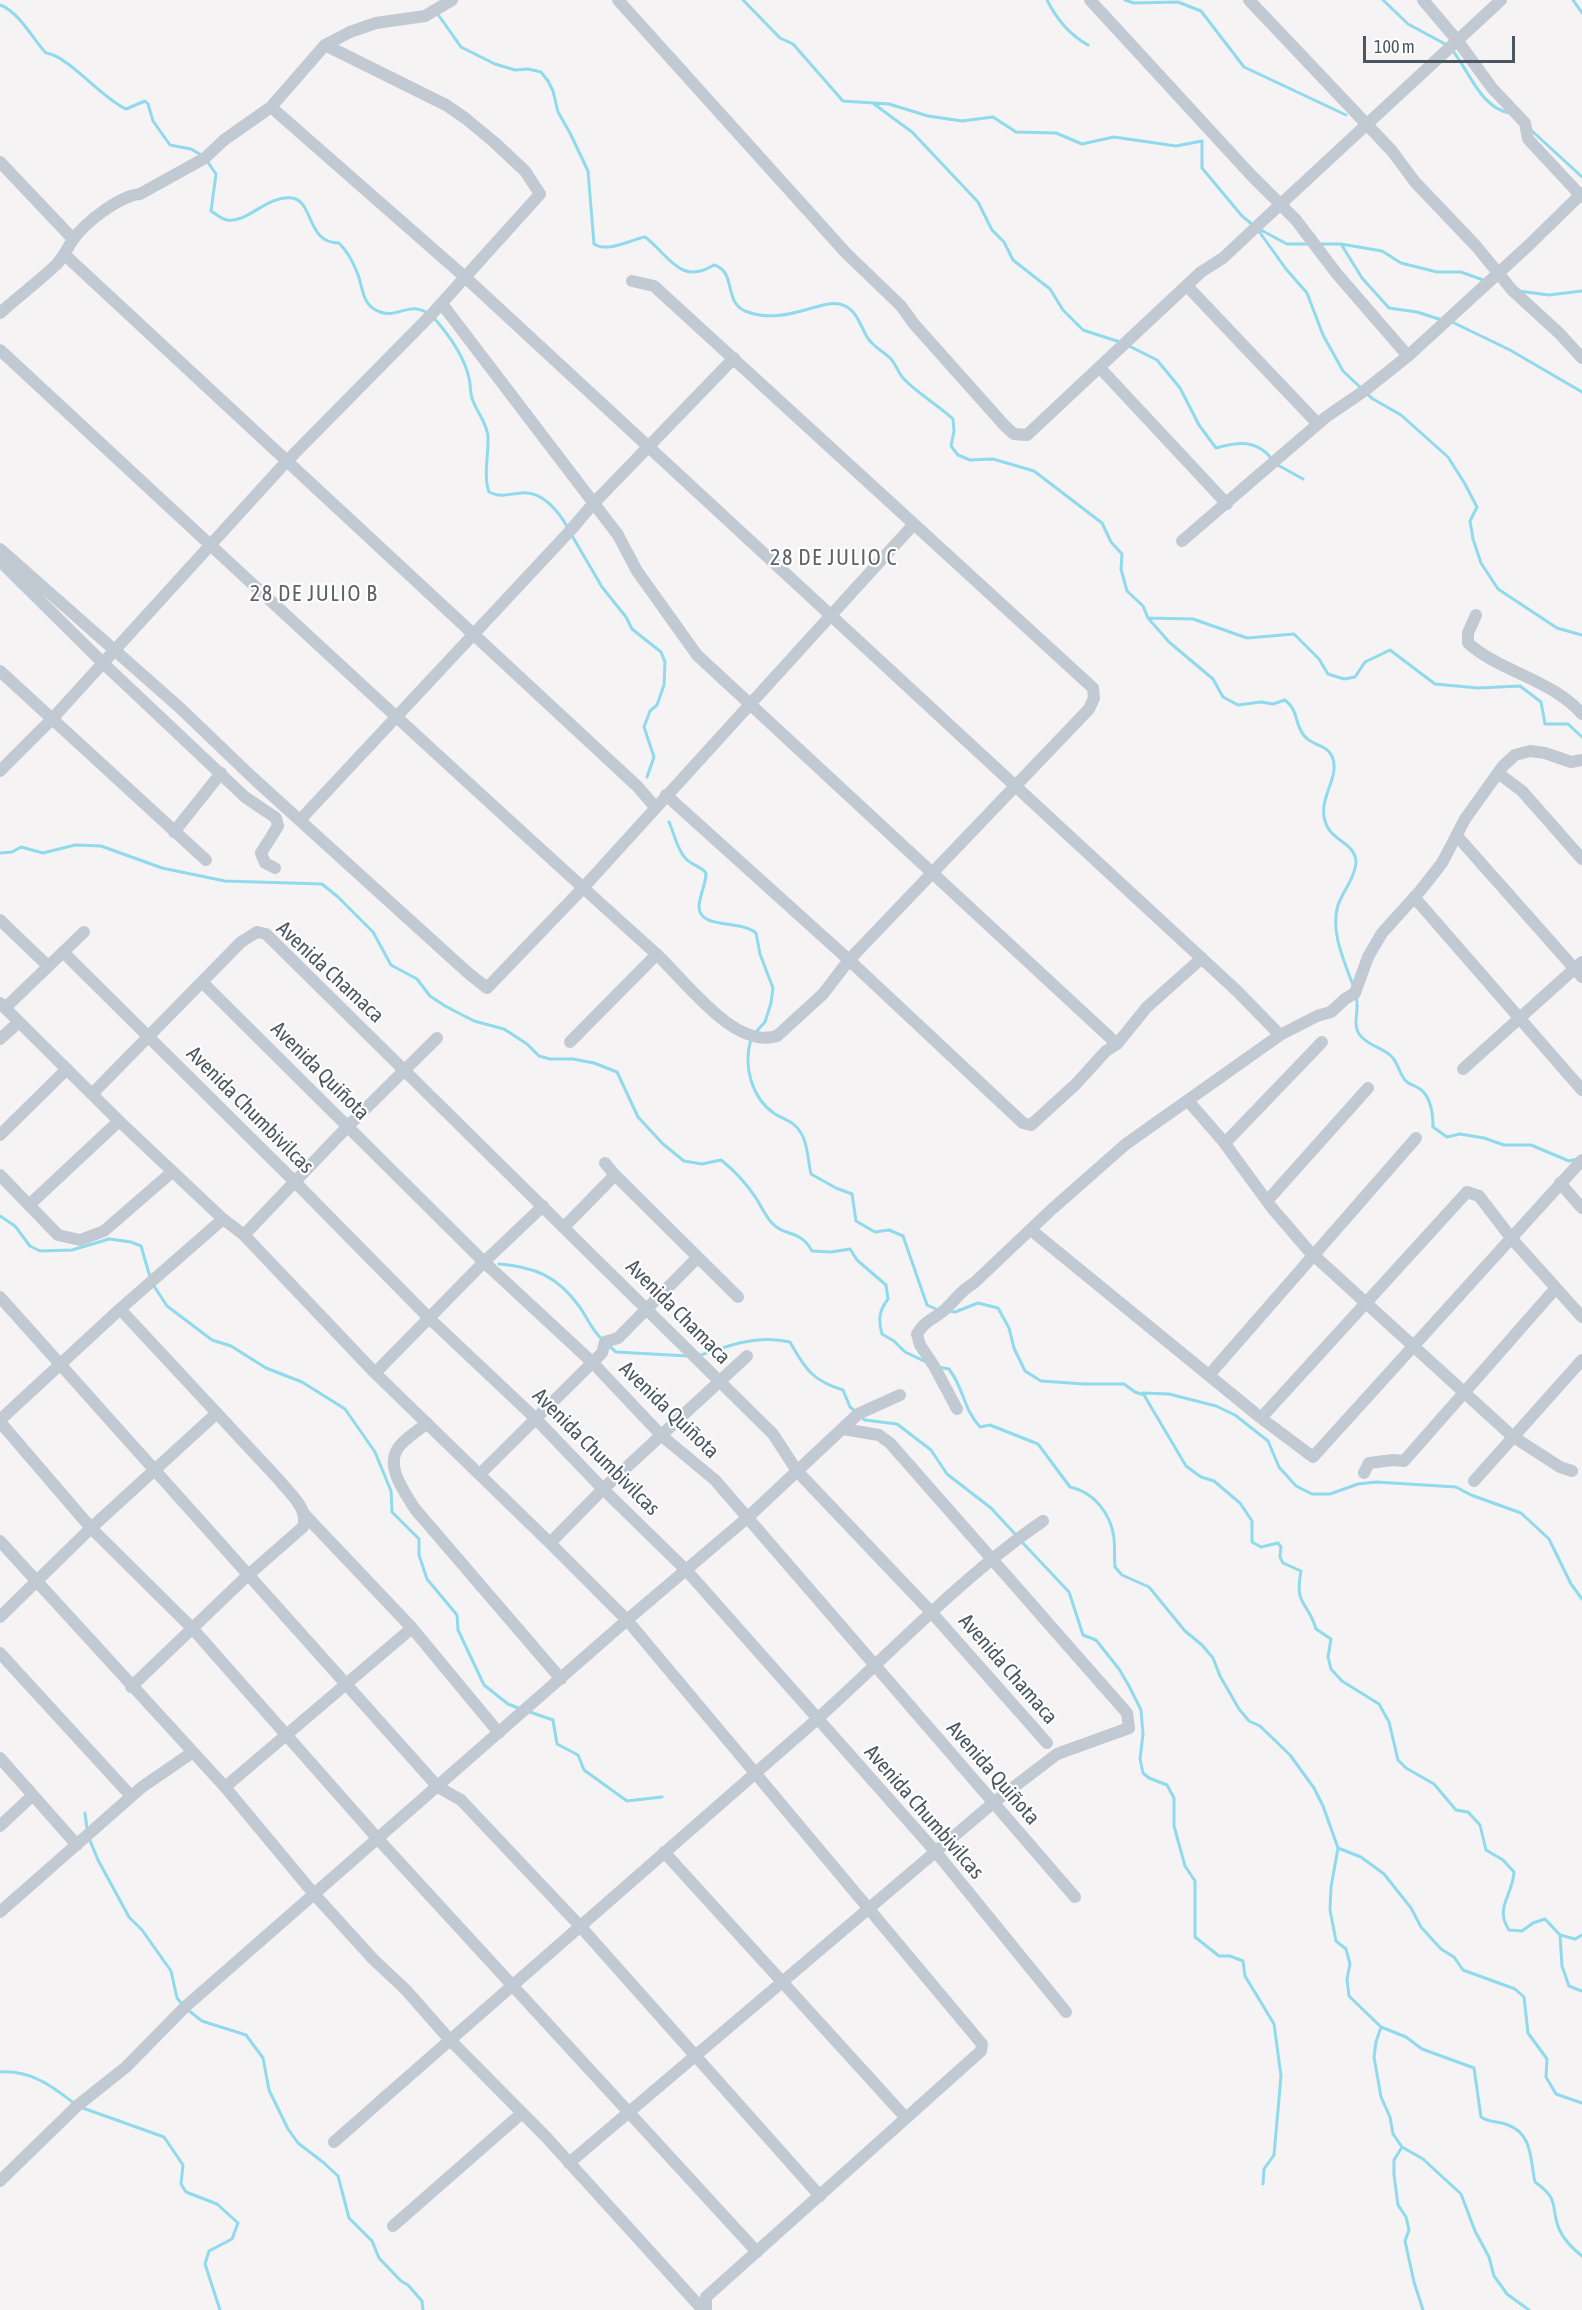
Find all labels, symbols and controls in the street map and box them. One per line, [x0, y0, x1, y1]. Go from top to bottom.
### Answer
scale bar [1366, 24, 1518, 62]
text: 100 m [1374, 36, 1415, 57]
district label: 28 DE JULIO C [770, 545, 898, 571]
district label: 28 DE JULIO B [250, 581, 378, 607]
street label: Avenida Chamaca [271, 916, 389, 1028]
street label: Avenida Quiñota [265, 1016, 375, 1126]
street label: Avenida Chumbivilcas [181, 1041, 319, 1179]
street label: Avenida Chamaca [620, 1254, 736, 1370]
street label: Avenida Quiñota [614, 1356, 724, 1464]
street label: Avenida Chumbivilcas [527, 1383, 665, 1521]
street label: Avenida Chamaca [953, 1609, 1063, 1729]
street label: Avenida Quiñota [941, 1716, 1045, 1830]
street label: Avenida Chumbivilcas [859, 1740, 989, 1884]

